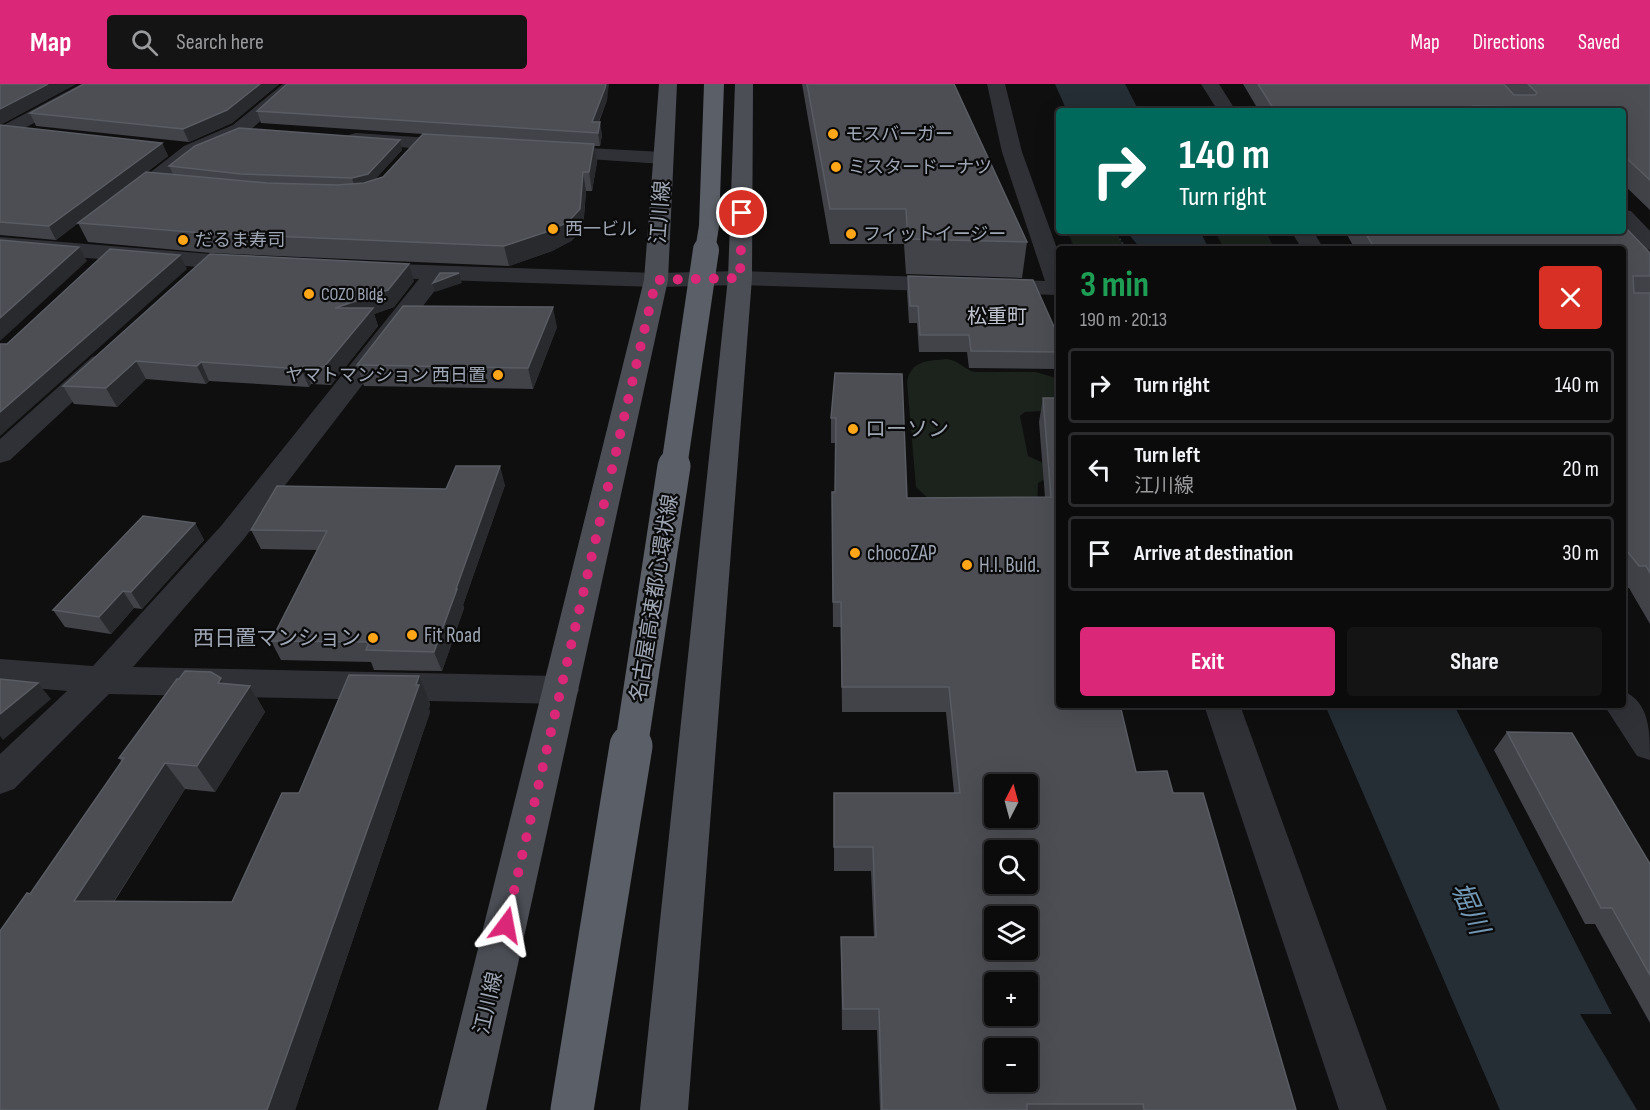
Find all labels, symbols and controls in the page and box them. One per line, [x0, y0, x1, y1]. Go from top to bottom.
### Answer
search box [107, 15, 527, 69]
text: Map [30, 26, 71, 59]
icon: search [128, 26, 161, 59]
text: Search here [176, 29, 264, 56]
text: Map [1410, 30, 1440, 55]
text: Directions [1473, 30, 1545, 55]
text: Saved [1578, 30, 1620, 55]
place label: モスバーガー [845, 124, 953, 145]
marker: モスバーガー [826, 127, 840, 141]
text: 140 m [1179, 130, 1270, 181]
icon: right [1080, 132, 1158, 210]
place label: ミスタードーナツ [848, 157, 992, 178]
marker: ミスタードーナツ [829, 160, 843, 174]
street label: 江川線 [646, 180, 675, 244]
text: Turn right [1179, 181, 1266, 213]
pin [716, 187, 767, 238]
icon: arrive [725, 196, 758, 229]
place label: 西一ビル [565, 219, 637, 240]
marker: 西一ビル [546, 222, 560, 236]
place label: フィットイージー [863, 224, 1006, 245]
marker: フィットイージー [844, 227, 858, 241]
place label: だるま寿司 [195, 230, 285, 251]
marker: だるま寿司 [176, 233, 190, 247]
text: 3 min [1080, 264, 1149, 307]
button: close [1539, 266, 1602, 329]
place label: COZO Bldg. [321, 284, 387, 305]
marker: COZO Bldg. [302, 287, 316, 301]
district label: 松重町 [967, 305, 1027, 329]
text: 190 m · 20:13 [1080, 308, 1167, 332]
place label: ヤマトマンション 西日置 [285, 365, 486, 386]
marker: ヤマトマンション 西日置 [491, 368, 505, 382]
icon: right [1083, 369, 1116, 402]
text: Turn right [1134, 372, 1210, 399]
text: 140 m [1555, 372, 1599, 399]
place label: ローソン [865, 417, 949, 442]
marker: ローソン [846, 422, 860, 436]
text: Turn left [1134, 442, 1200, 469]
icon: left [1083, 453, 1116, 486]
text: 20 m [1563, 456, 1599, 483]
text: 江川線 [1134, 474, 1194, 498]
street label: 名古屋高速都心環状線 [626, 492, 683, 704]
icon: arrive [1083, 537, 1116, 570]
text: Arrive at destination [1134, 540, 1293, 567]
text: 30 m [1562, 540, 1599, 567]
place label: chocoZAP [867, 541, 937, 566]
marker: chocoZAP [848, 546, 862, 560]
place label: H.I. Buld. [979, 553, 1040, 578]
marker: H.I. Buld. [960, 558, 974, 572]
place label: Fit Road [424, 623, 481, 648]
place label: 西日置マンション [193, 626, 361, 651]
button: Exit [1080, 627, 1335, 696]
button: Share [1347, 627, 1602, 696]
marker: Fit Road [405, 628, 419, 642]
marker: 西日置マンション [366, 631, 380, 645]
north arrow [984, 774, 1038, 828]
map controls [984, 774, 1038, 1092]
button: search [984, 840, 1038, 894]
water label: 堀川 [1443, 877, 1496, 942]
position arrow [474, 893, 538, 957]
button: layers [984, 906, 1038, 960]
street label: 江川線 [469, 970, 508, 1037]
button: + [984, 972, 1038, 1026]
button: − [984, 1038, 1038, 1092]

